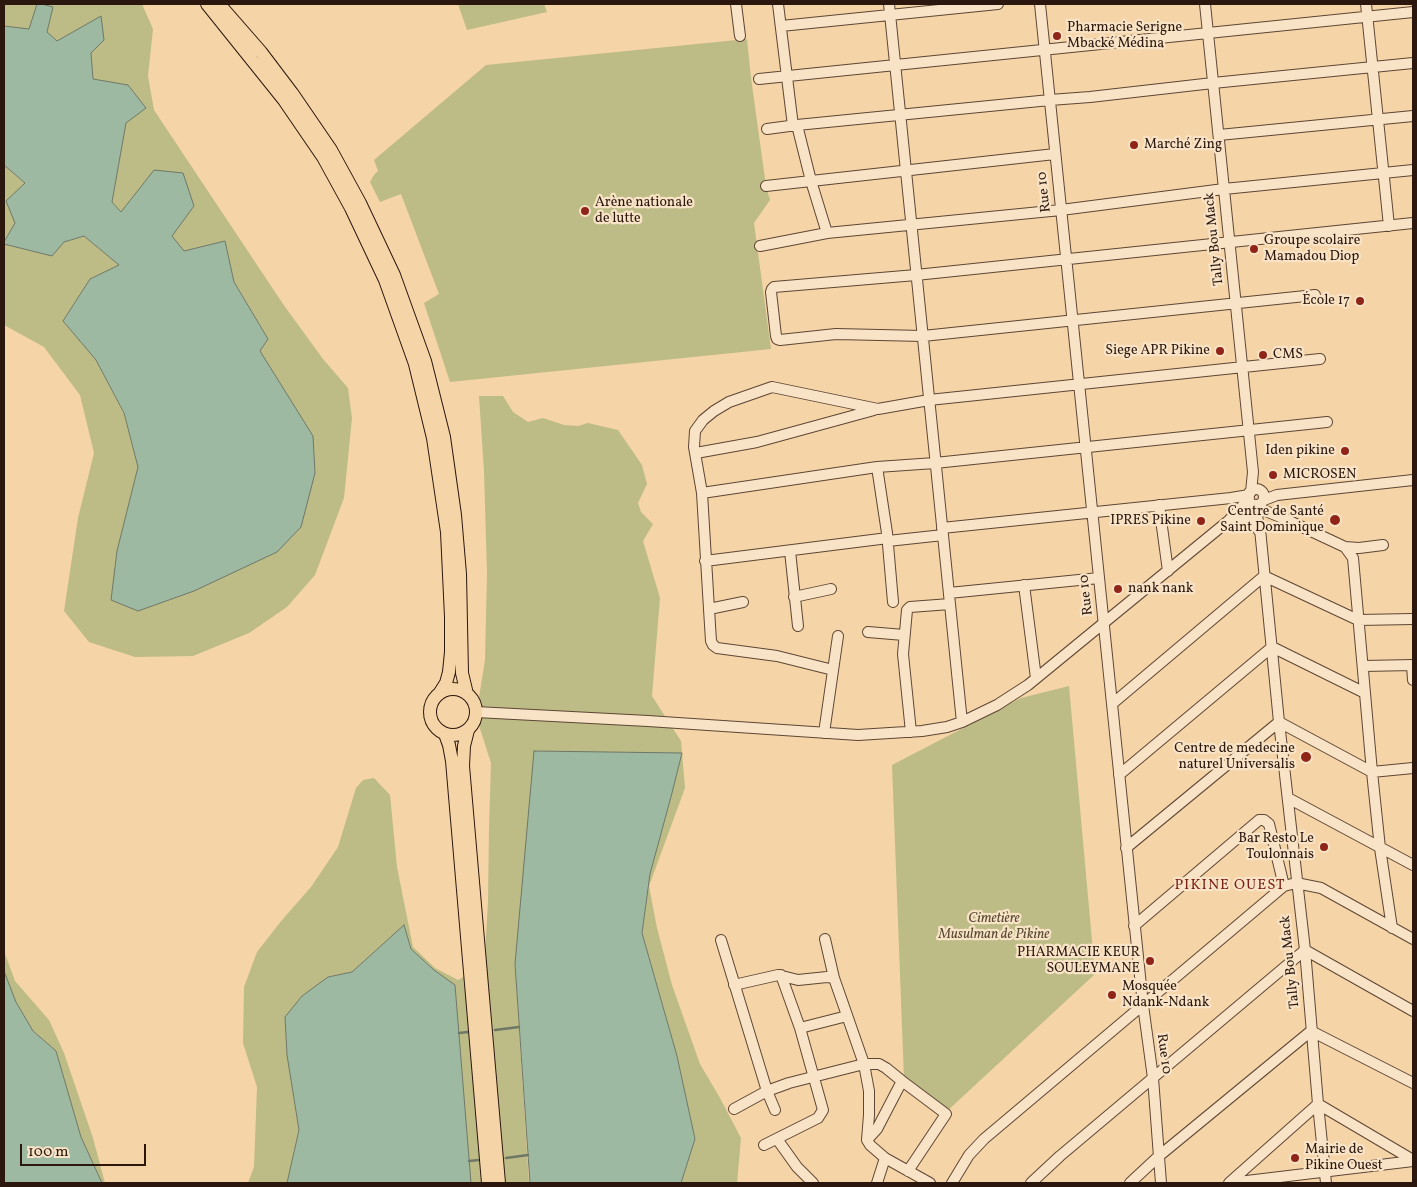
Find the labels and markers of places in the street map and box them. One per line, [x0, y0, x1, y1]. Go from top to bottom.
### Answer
place label: Pharmacie Serigne Mbacké Médina [1067, 20, 1182, 52]
marker: Pharmacie Serigne Mbacké Médina [1051, 30, 1063, 42]
place label: Marché Zing [1144, 137, 1222, 153]
marker: Marché Zing [1128, 139, 1140, 151]
place label: Arène nationale de lutte [595, 195, 693, 228]
marker: Arène nationale de lutte [579, 205, 591, 217]
place label: Groupe scolaire Mamadou Diop [1264, 233, 1360, 266]
marker: Groupe scolaire Mamadou Diop [1248, 243, 1260, 255]
place label: École 17 [1302, 293, 1350, 309]
marker: École 17 [1354, 295, 1366, 307]
place label: Siege APR Pikine [1105, 343, 1210, 359]
marker: Siege APR Pikine [1214, 345, 1226, 357]
place label: CMS [1273, 347, 1303, 363]
marker: CMS [1257, 349, 1269, 361]
place label: Iden pikine [1265, 443, 1335, 459]
marker: Iden pikine [1339, 445, 1351, 457]
place label: MICROSEN [1283, 467, 1356, 483]
marker: MICROSEN [1267, 469, 1279, 481]
place label: Centre de Santé Saint Dominique [1220, 504, 1324, 536]
place label: IPRES Pikine [1110, 513, 1191, 529]
marker: Centre de Santé Saint Dominique [1328, 513, 1342, 527]
marker: IPRES Pikine [1195, 515, 1207, 527]
place label: nank nank [1128, 581, 1193, 597]
marker: nank nank [1112, 583, 1124, 595]
place label: Centre de medecine naturel Universalis [1174, 741, 1295, 774]
marker: Centre de medecine naturel Universalis [1299, 750, 1313, 764]
place label: Bar Resto Le Toulonnais [1238, 831, 1314, 864]
marker: Bar Resto Le Toulonnais [1318, 841, 1330, 853]
place label: PHARMACIE KEUR SOULEYMANE [1017, 945, 1140, 978]
marker: PHARMACIE KEUR SOULEYMANE [1144, 955, 1156, 967]
place label: Mosquée Ndank-Ndank [1122, 979, 1209, 1012]
marker: Mosquée Ndank-Ndank [1106, 989, 1118, 1001]
place label: Mairie de Pikine Ouest [1305, 1142, 1383, 1174]
marker: Mairie de Pikine Ouest [1289, 1152, 1301, 1164]

